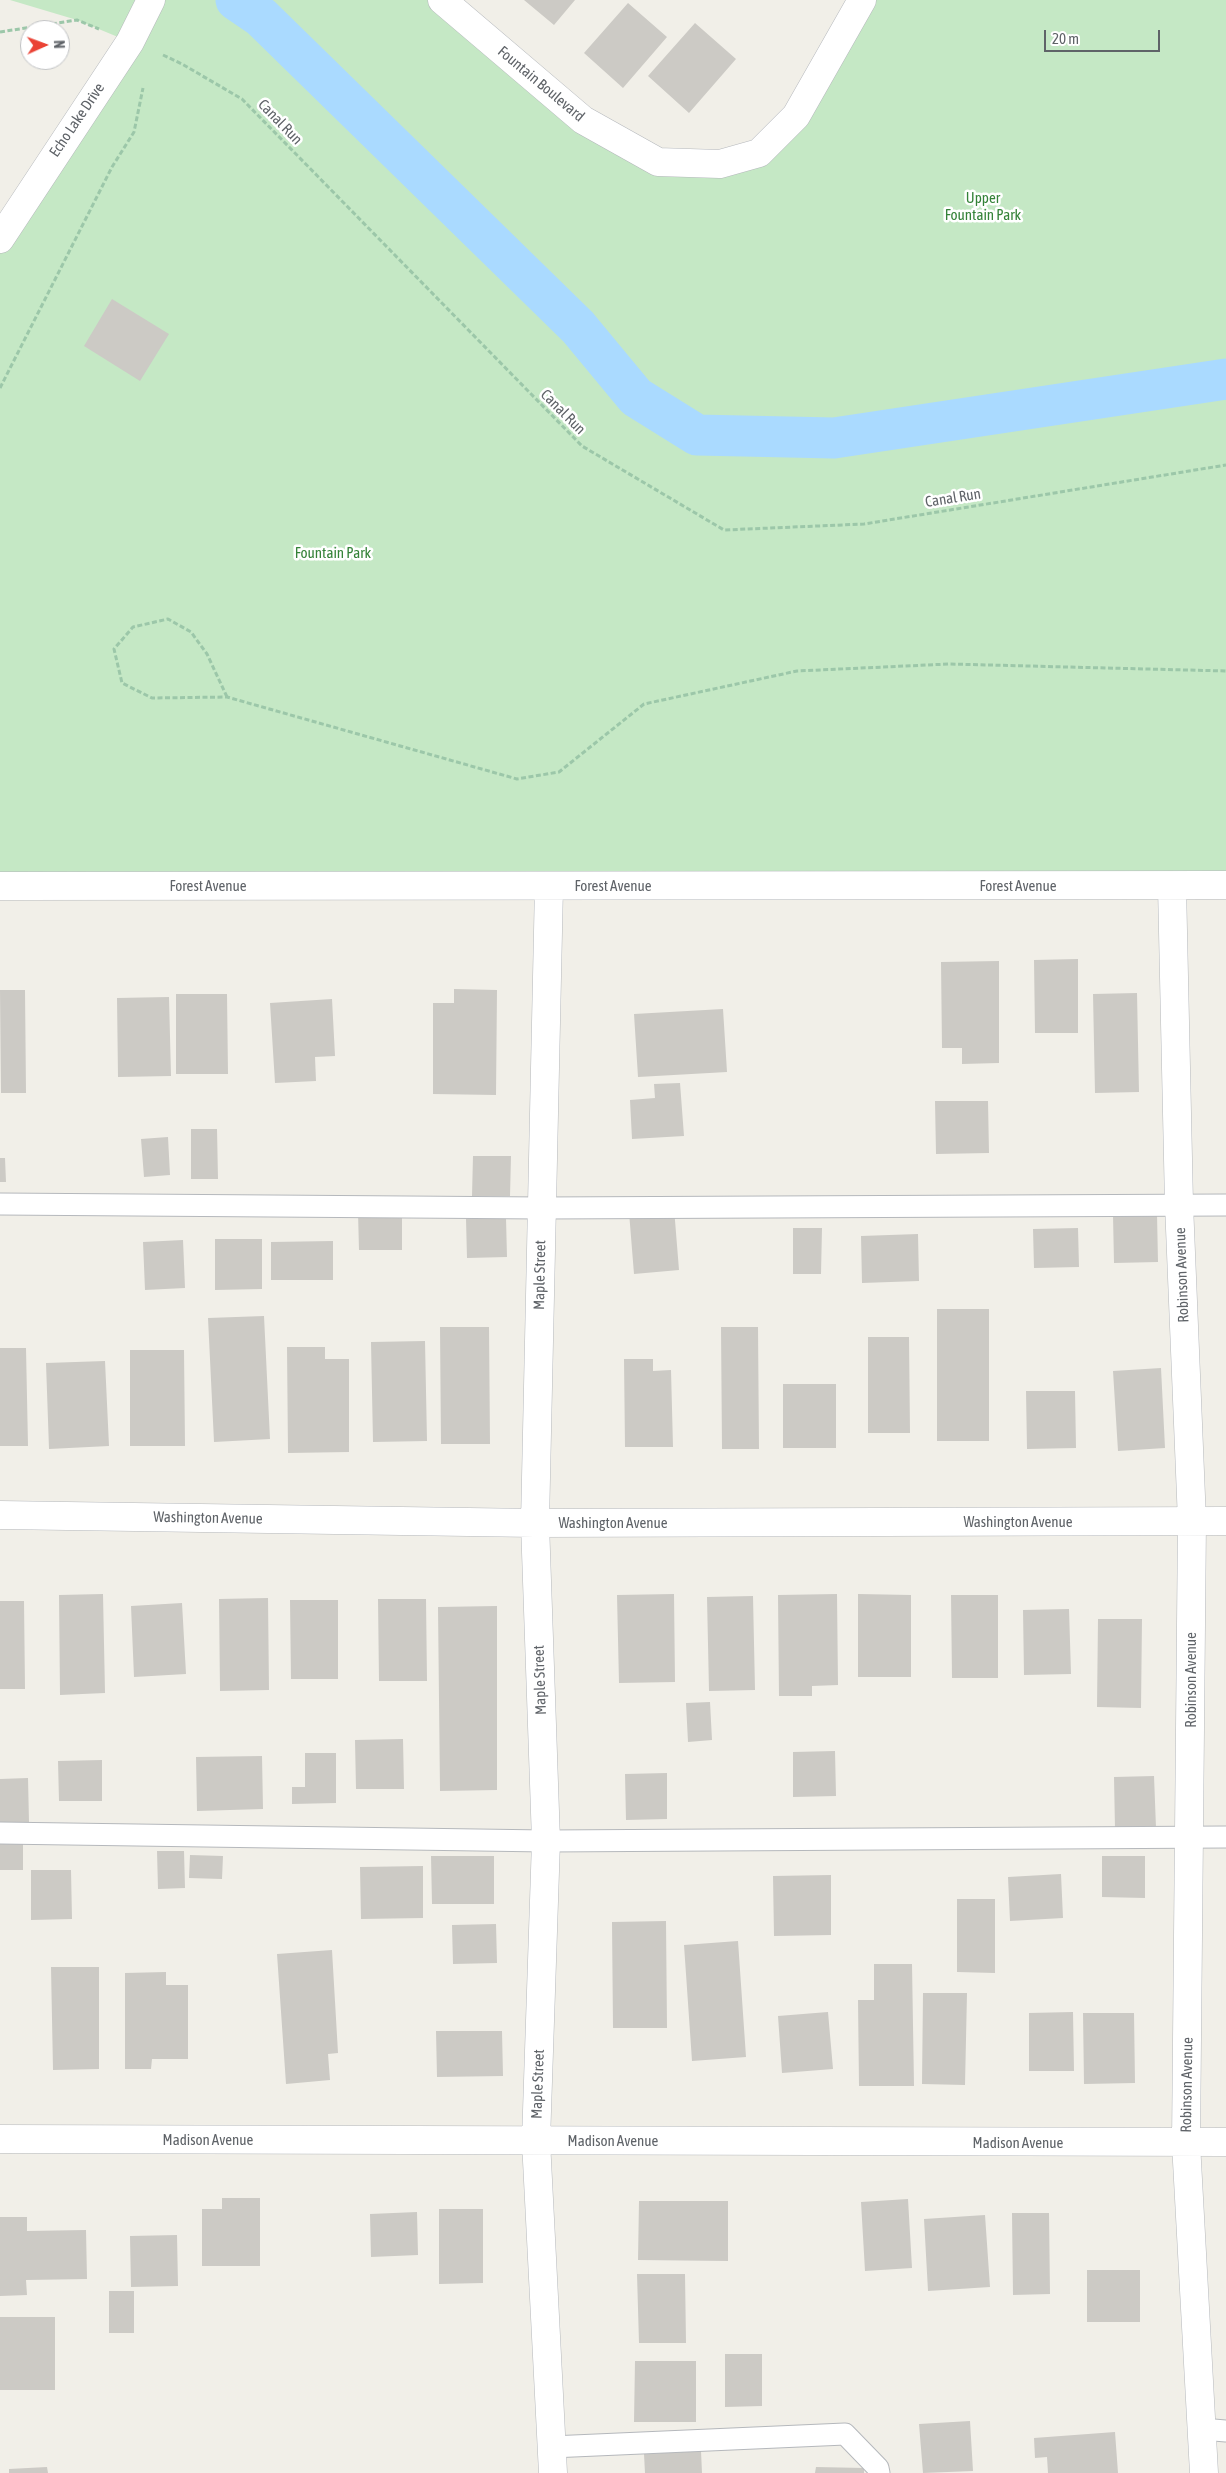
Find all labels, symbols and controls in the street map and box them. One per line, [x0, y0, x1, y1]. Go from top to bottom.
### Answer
north arrow [20, 20, 70, 70]
scale bar [1046, 20, 1162, 52]
text: 20 m [1052, 30, 1079, 47]
text: N [51, 40, 67, 49]
street label: Fountain Boulevard [494, 42, 588, 126]
street label: Echo Lake Drive [46, 80, 108, 160]
street label: Canal Run [254, 96, 306, 148]
park label: Upper Fountain Park [945, 189, 1021, 224]
street label: Canal Run [537, 386, 589, 438]
street label: Canal Run [924, 485, 982, 511]
park label: Fountain Park [295, 544, 371, 562]
street label: Forest Avenue [169, 877, 247, 895]
street label: Forest Avenue [574, 877, 652, 895]
street label: Forest Avenue [979, 877, 1057, 895]
street label: Robinson Avenue [1171, 1227, 1193, 1323]
street label: Maple Street [530, 1240, 550, 1310]
street label: Washington Avenue [153, 1508, 263, 1528]
street label: Washington Avenue [963, 1513, 1073, 1531]
street label: Washington Avenue [558, 1514, 668, 1532]
street label: Robinson Avenue [1182, 1632, 1200, 1728]
street label: Maple Street [530, 1645, 550, 1715]
street label: Robinson Avenue [1177, 2037, 1197, 2133]
street label: Maple Street [528, 2049, 548, 2119]
street label: Madison Avenue [163, 2131, 253, 2149]
street label: Madison Avenue [568, 2132, 658, 2150]
street label: Madison Avenue [973, 2134, 1063, 2152]

